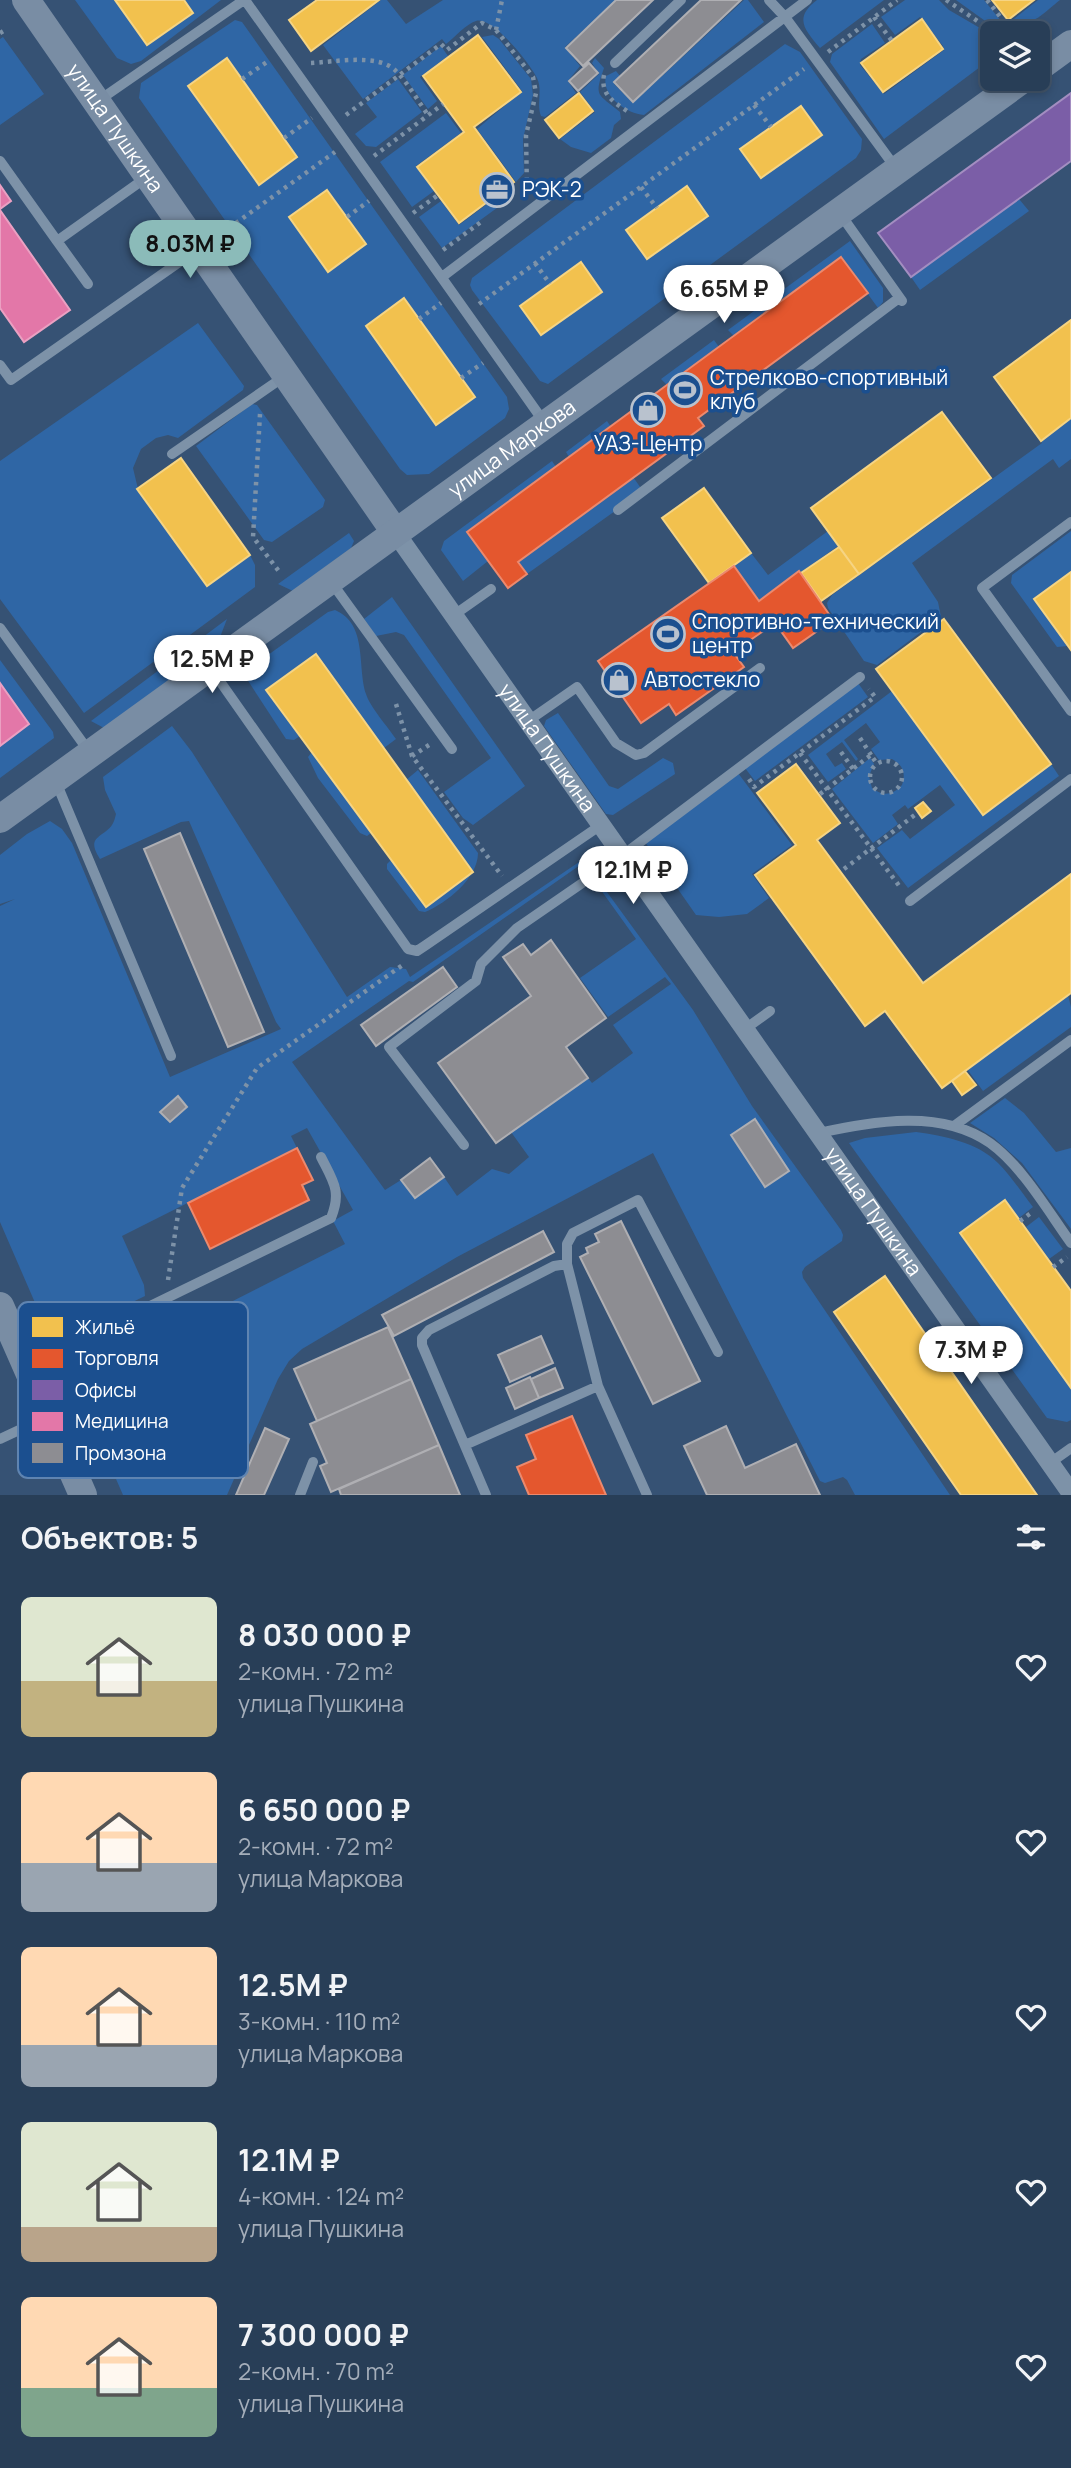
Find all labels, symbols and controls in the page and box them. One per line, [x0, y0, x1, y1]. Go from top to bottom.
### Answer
map controls [980, 21, 1050, 91]
button: layers [980, 21, 1050, 91]
street label: улица Пушкина [61, 57, 170, 198]
office icon: РЭК-2 [478, 171, 516, 209]
place label: РЭК-2 [522, 175, 582, 203]
pin: 8.03M ₽ [125, 220, 255, 280]
text: 8.03M ₽ [145, 227, 235, 259]
pin: 6.65M ₽ [659, 266, 789, 325]
text: 6.65M ₽ [679, 272, 769, 304]
place label: Стрелково-спортивный клуб [710, 363, 948, 415]
sports icon: Стрелково-спортивный клуб [666, 371, 704, 409]
shop icon: УАЗ-Центр [629, 391, 667, 429]
street label: улица Маркова [442, 392, 581, 503]
place label: УАЗ-Центр [594, 429, 702, 457]
place label: Спортивно-технический центр [692, 607, 939, 659]
sports icon: Спортивно-технический центр [649, 615, 687, 653]
pin: 12.5M ₽ [147, 636, 277, 695]
text: 12.5M ₽ [170, 642, 254, 674]
shop icon: Автостекло [600, 661, 638, 699]
place label: Автостекло [644, 665, 760, 693]
street label: улица Пушкина [493, 677, 603, 817]
pin: 12.1M ₽ [568, 846, 698, 906]
text: 12.1M ₽ [594, 853, 672, 885]
street label: улица Пушкина [819, 1141, 929, 1281]
legend [18, 1302, 248, 1478]
text: Жильё [75, 1314, 135, 1340]
pin: 7.3M ₽ [914, 1326, 1028, 1386]
text: 7.3M ₽ [935, 1333, 1007, 1365]
text: Торговля [75, 1345, 159, 1371]
text: Офисы [75, 1377, 136, 1403]
text: Медицина [75, 1408, 169, 1434]
text: Промзона [75, 1440, 166, 1466]
text: Объектов: 5 [21, 1517, 198, 1558]
icon: filters [1012, 1518, 1050, 1556]
text: 8 030 000 ₽ [238, 1614, 411, 1655]
icon: home [77, 1625, 161, 1709]
icon: heart [1012, 1648, 1050, 1686]
text: 2-комн. · 72 m² [238, 1655, 393, 1687]
text: улица Пушкина [238, 1687, 404, 1719]
text: 6 650 000 ₽ [238, 1789, 410, 1830]
icon: home [77, 1800, 161, 1884]
icon: heart [1012, 1823, 1050, 1861]
text: 2-комн. · 72 m² [238, 1830, 393, 1862]
text: улица Маркова [238, 1862, 403, 1894]
text: 12.5M ₽ [238, 1964, 348, 2005]
icon: home [77, 1975, 161, 2059]
icon: heart [1012, 1998, 1050, 2036]
text: 3-комн. · 110 m² [238, 2005, 400, 2037]
text: улица Маркова [238, 2037, 403, 2069]
text: 12.1M ₽ [238, 2139, 340, 2180]
icon: home [77, 2150, 161, 2234]
icon: heart [1012, 2173, 1050, 2211]
text: 4-комн. · 124 m² [238, 2180, 404, 2212]
text: улица Пушкина [238, 2212, 404, 2244]
text: 7 300 000 ₽ [238, 2314, 409, 2355]
icon: home [77, 2325, 161, 2409]
icon: heart [1012, 2348, 1050, 2386]
text: 2-комн. · 70 m² [238, 2355, 394, 2387]
text: улица Пушкина [238, 2387, 404, 2419]

